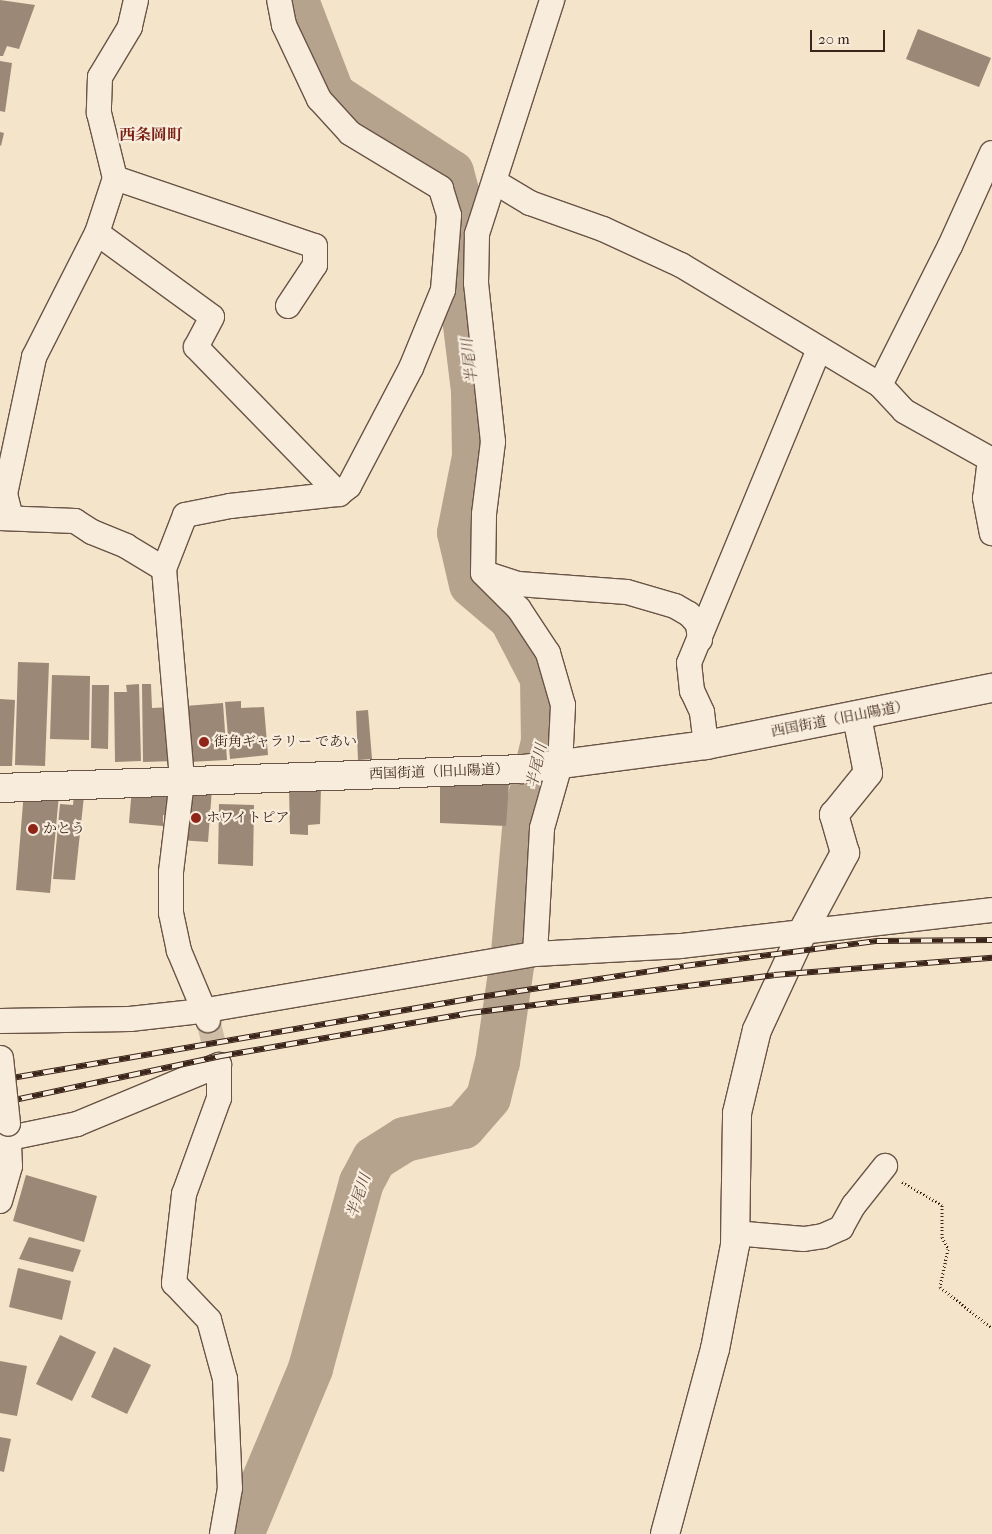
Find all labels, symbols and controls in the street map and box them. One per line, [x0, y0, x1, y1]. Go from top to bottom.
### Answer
scale bar [812, 20, 887, 52]
text: 20 m [818, 30, 850, 48]
district label: 西条岡町 [119, 125, 183, 145]
water label: 半尾川 [458, 338, 482, 384]
street label: 西国街道（旧山陽道） [770, 697, 910, 741]
place label: 街角ギャラリー であい [214, 734, 357, 750]
marker: 街角ギャラリー であい [198, 736, 210, 748]
water label: 半尾川 [523, 742, 551, 790]
street label: 西国街道（旧山陽道） [369, 761, 509, 783]
place label: ホワイトピア [206, 810, 290, 826]
marker: ホワイトピア [190, 812, 202, 824]
place label: かとう [43, 821, 85, 837]
marker: かとう [27, 823, 39, 835]
water label: 半尾川 [343, 1172, 375, 1220]

